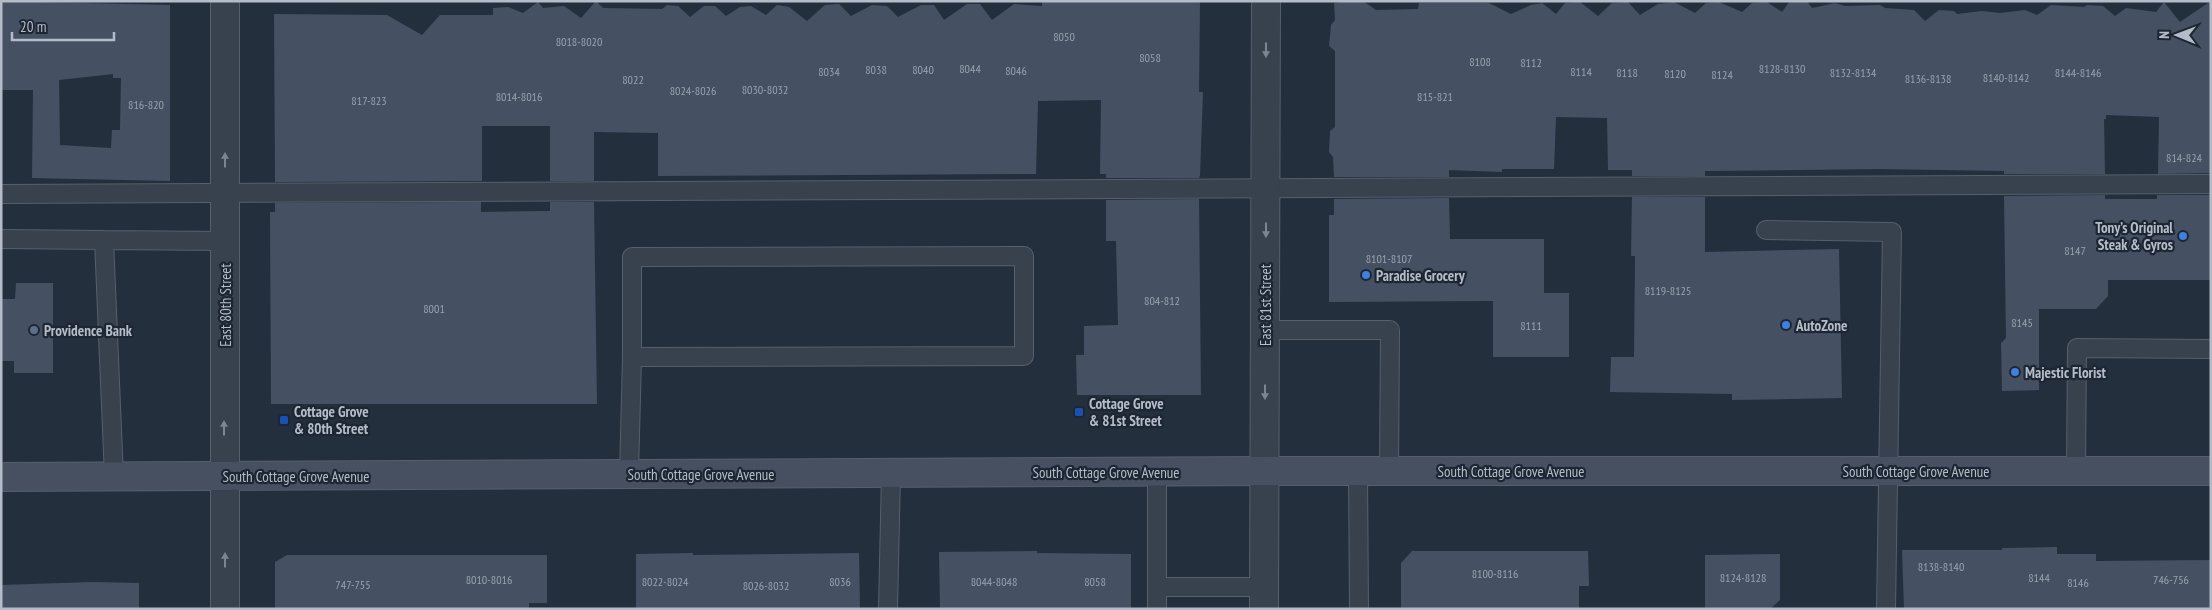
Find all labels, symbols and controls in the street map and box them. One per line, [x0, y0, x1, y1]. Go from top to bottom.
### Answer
scale bar [12, 10, 115, 42]
north arrow [2152, 10, 2202, 60]
text: 20 m [20, 17, 46, 36]
house number: 8050 [1053, 29, 1075, 44]
text: N [2155, 31, 2173, 39]
house number: 8018-8020 [556, 34, 602, 49]
one-way arrow [1262, 42, 1270, 58]
house number: 8058 [1139, 50, 1161, 65]
house number: 8108 [1469, 54, 1491, 69]
house number: 8112 [1520, 55, 1542, 70]
house number: 8044 [959, 61, 981, 76]
house number: 8128-8130 [1759, 61, 1805, 76]
house number: 8038 [865, 62, 887, 77]
house number: 8040 [912, 62, 934, 77]
house number: 8046 [1005, 63, 1027, 78]
house number: 8034 [818, 64, 840, 79]
house number: 8114 [1570, 64, 1592, 79]
house number: 8118 [1616, 65, 1638, 80]
house number: 8132-8134 [1830, 65, 1877, 80]
house number: 8144-8146 [2055, 65, 2101, 80]
house number: 8120 [1664, 66, 1686, 81]
house number: 8124 [1711, 67, 1733, 82]
house number: 8140-8142 [1983, 70, 2029, 85]
house number: 8136-8138 [1905, 71, 1951, 86]
house number: 8022 [622, 72, 644, 87]
house number: 8030-8032 [742, 82, 788, 97]
house number: 8024-8026 [670, 83, 716, 98]
house number: 8014-8016 [496, 89, 542, 104]
house number: 815-821 [1417, 89, 1453, 104]
house number: 817-823 [351, 93, 387, 108]
house number: 816-820 [128, 97, 164, 112]
house number: 814-824 [2166, 150, 2203, 165]
one-way arrow [221, 152, 229, 168]
place label: Tony’s Original Steak & Gyros [2095, 218, 2173, 254]
one-way arrow [1262, 222, 1270, 238]
marker: Tony’s Original Steak & Gyros [2177, 230, 2189, 242]
house number: 8147 [2064, 243, 2086, 258]
house number: 8101-8107 [1366, 251, 1412, 266]
street label: East 80th Street [216, 263, 235, 347]
street label: East 81st Street [1256, 264, 1275, 346]
place label: Paradise Grocery [1376, 266, 1466, 285]
marker: Paradise Grocery [1360, 269, 1372, 281]
house number: 8119-8125 [1645, 283, 1691, 298]
house number: 804-812 [1144, 293, 1180, 308]
house number: 8001 [423, 301, 445, 316]
house number: 8145 [2011, 315, 2033, 330]
place label: AutoZone [1795, 316, 1847, 335]
house number: 8111 [1520, 318, 1542, 333]
marker: AutoZone [1780, 319, 1792, 331]
place label: Providence Bank [44, 321, 133, 340]
marker: Providence Bank [28, 324, 40, 336]
place label: Majestic Florist [2025, 363, 2107, 382]
marker: Majestic Florist [2009, 366, 2021, 378]
one-way arrow [1261, 385, 1269, 401]
place label: Cottage Grove & 81st Street [1089, 394, 1164, 430]
place label: Cottage Grove & 80th Street [294, 402, 369, 438]
marker: Cottage Grove & 81st Street [1073, 406, 1085, 418]
marker: Cottage Grove & 80th Street [278, 414, 290, 426]
one-way arrow [220, 419, 228, 435]
street label: South Cottage Grove Avenue [1438, 462, 1584, 481]
street label: South Cottage Grove Avenue [1843, 462, 1989, 481]
street label: South Cottage Grove Avenue [1033, 463, 1179, 482]
street label: South Cottage Grove Avenue [628, 465, 774, 484]
street label: South Cottage Grove Avenue [223, 467, 369, 486]
one-way arrow [221, 552, 229, 568]
house number: 8138-8140 [1918, 559, 1964, 574]
house number: 8100-8116 [1472, 566, 1518, 581]
house number: 8124-8128 [1720, 570, 1766, 585]
house number: 8144 [2028, 570, 2050, 585]
house number: 8010-8016 [466, 572, 512, 587]
house number: 746-756 [2153, 572, 2189, 587]
house number: 8022-8024 [642, 574, 689, 589]
house number: 8036 [829, 574, 851, 589]
house number: 8044-8048 [971, 574, 1017, 589]
house number: 8058 [1084, 574, 1106, 589]
house number: 8146 [2067, 575, 2089, 590]
house number: 747-755 [335, 577, 371, 592]
house number: 8026-8032 [743, 578, 789, 593]

